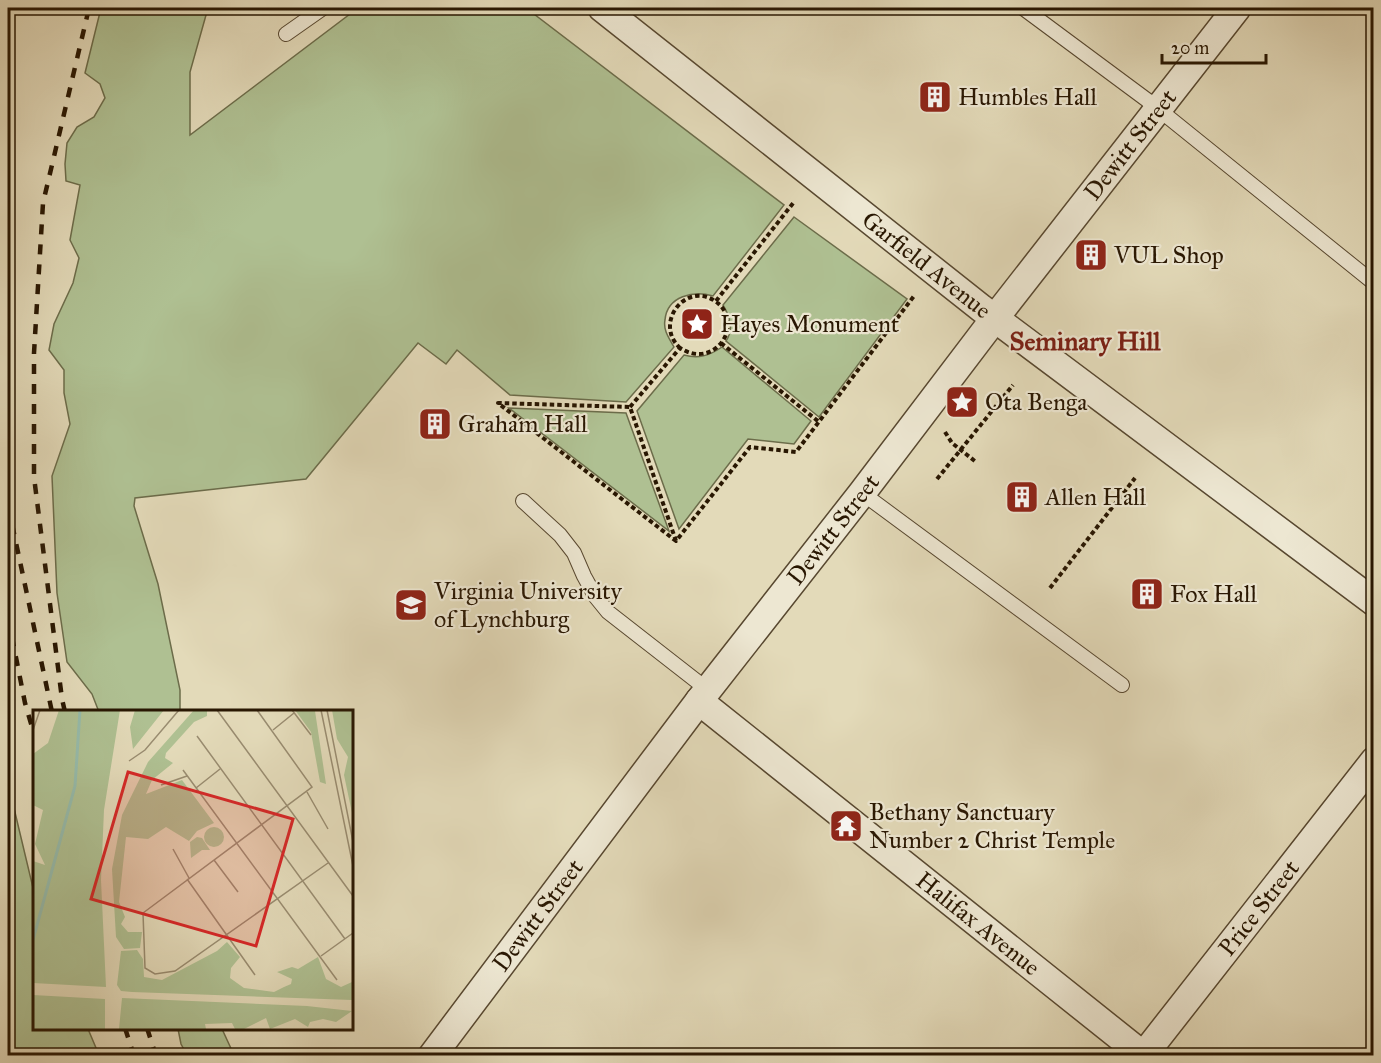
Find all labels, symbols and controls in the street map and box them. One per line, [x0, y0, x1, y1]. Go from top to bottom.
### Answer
scale bar [1162, 27, 1266, 65]
text: 20 m [1171, 37, 1209, 59]
building icon: Humbles Hall [917, 79, 953, 115]
place label: Humbles Hall [958, 82, 1098, 112]
street label: Dewitt Street [1077, 83, 1183, 206]
street label: Garfield Avenue [856, 205, 997, 325]
building icon: VUL Shop [1073, 237, 1109, 273]
place label: VUL Shop [1113, 240, 1224, 270]
place icon: Hayes Monument [679, 306, 715, 342]
place label: Hayes Monument [720, 309, 900, 339]
district label: Seminary Hill [1009, 325, 1162, 357]
place icon: Ota Benga [944, 384, 980, 420]
place label: Ota Benga [985, 387, 1088, 417]
building icon: Graham Hall [417, 406, 453, 442]
place label: Graham Hall [458, 409, 588, 439]
street label: Dewitt Street [781, 468, 886, 591]
building icon: Allen Hall [1004, 479, 1040, 515]
place label: Allen Hall [1044, 482, 1147, 512]
place label: Virginia University of Lynchburg [433, 576, 623, 634]
building icon: Fox Hall [1129, 576, 1165, 612]
place label: Fox Hall [1170, 579, 1257, 609]
school or university icon: Virginia University of Lynchburg [393, 587, 429, 623]
inset map [33, 710, 352, 1030]
place label: Bethany Sanctuary Number 2 Christ Temple [869, 797, 1115, 855]
temple icon: Bethany Sanctuary Number 2 Christ Temple [828, 808, 864, 844]
street label: Dewitt Street [486, 853, 590, 977]
street label: Price Street [1212, 853, 1306, 962]
street label: Halifax Avenue [910, 865, 1046, 982]

